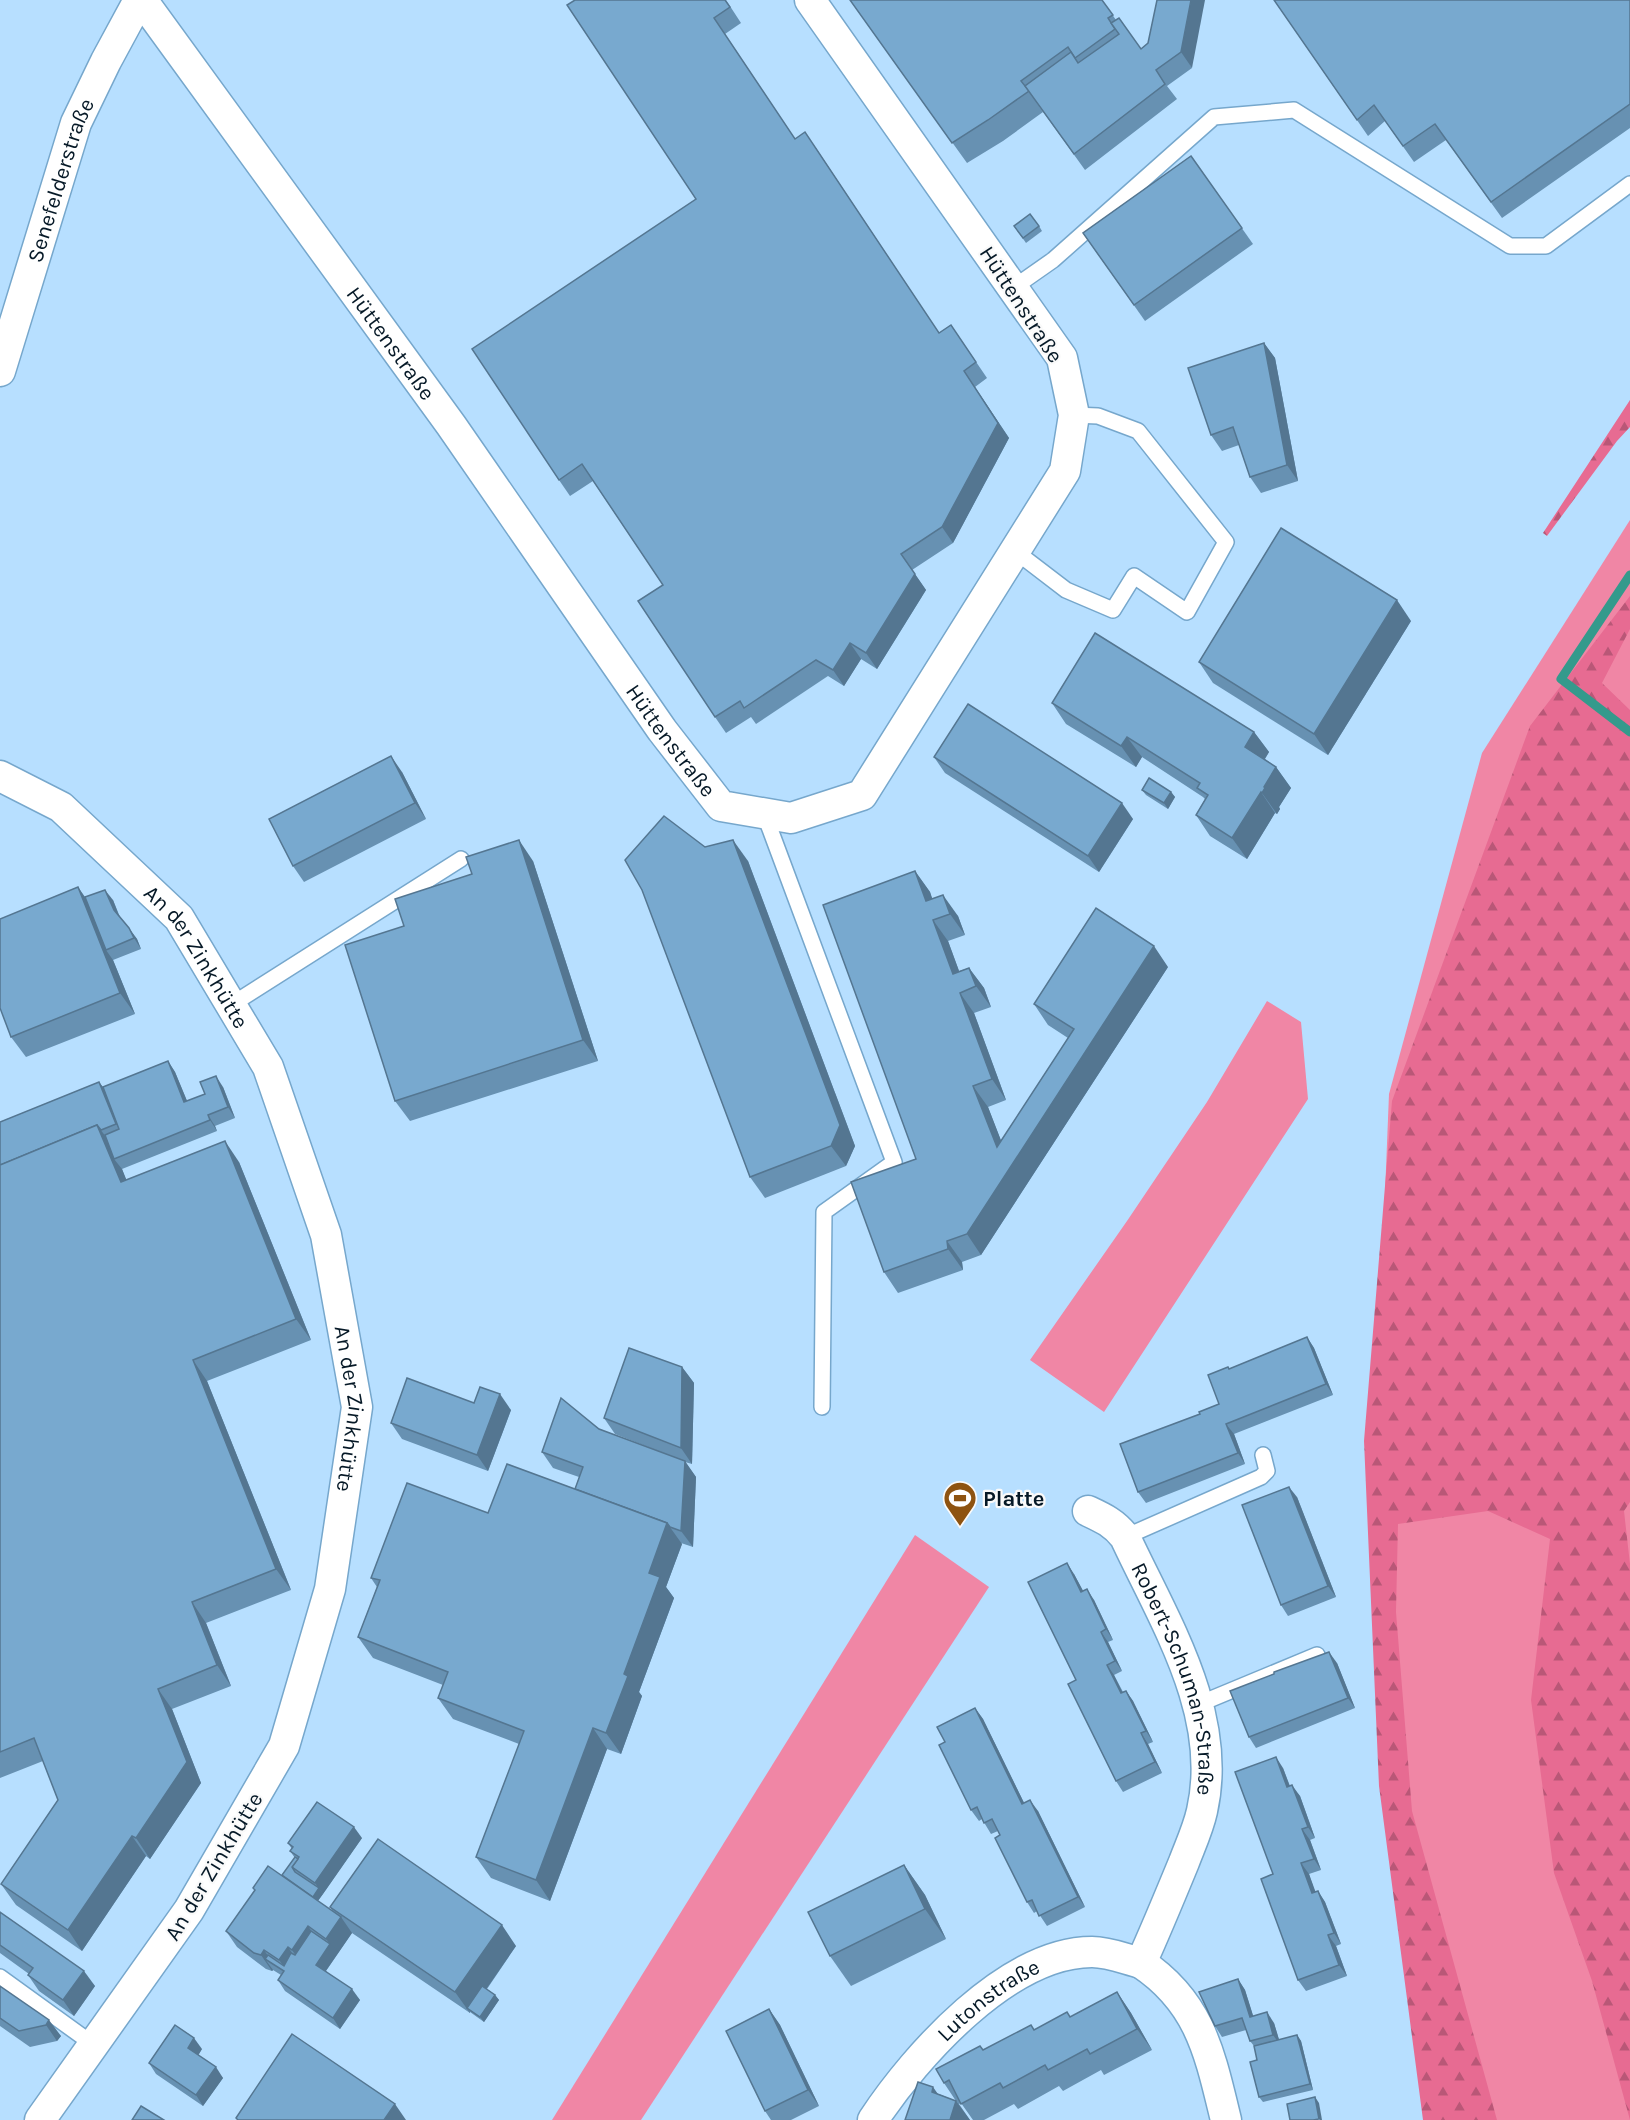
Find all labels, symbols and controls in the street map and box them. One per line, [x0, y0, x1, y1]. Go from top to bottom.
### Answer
street label: Senefelderstraße [22, 94, 100, 266]
street label: Hüttenstraße [974, 241, 1069, 368]
street label: Hüttenstraße [341, 282, 440, 405]
street label: Hüttenstraße [620, 679, 721, 802]
street label: An der Zinkhütte [138, 880, 254, 1033]
street label: An der Zinkhütte [329, 1323, 369, 1494]
sports icon: Platte [942, 1480, 978, 1527]
place label: Platte [983, 1486, 1044, 1512]
street label: Robert-Schuman-Straße [1125, 1558, 1219, 1797]
street label: An der Zinkhütte [159, 1788, 268, 1945]
street label: Lutonstraße [932, 1954, 1044, 2047]

